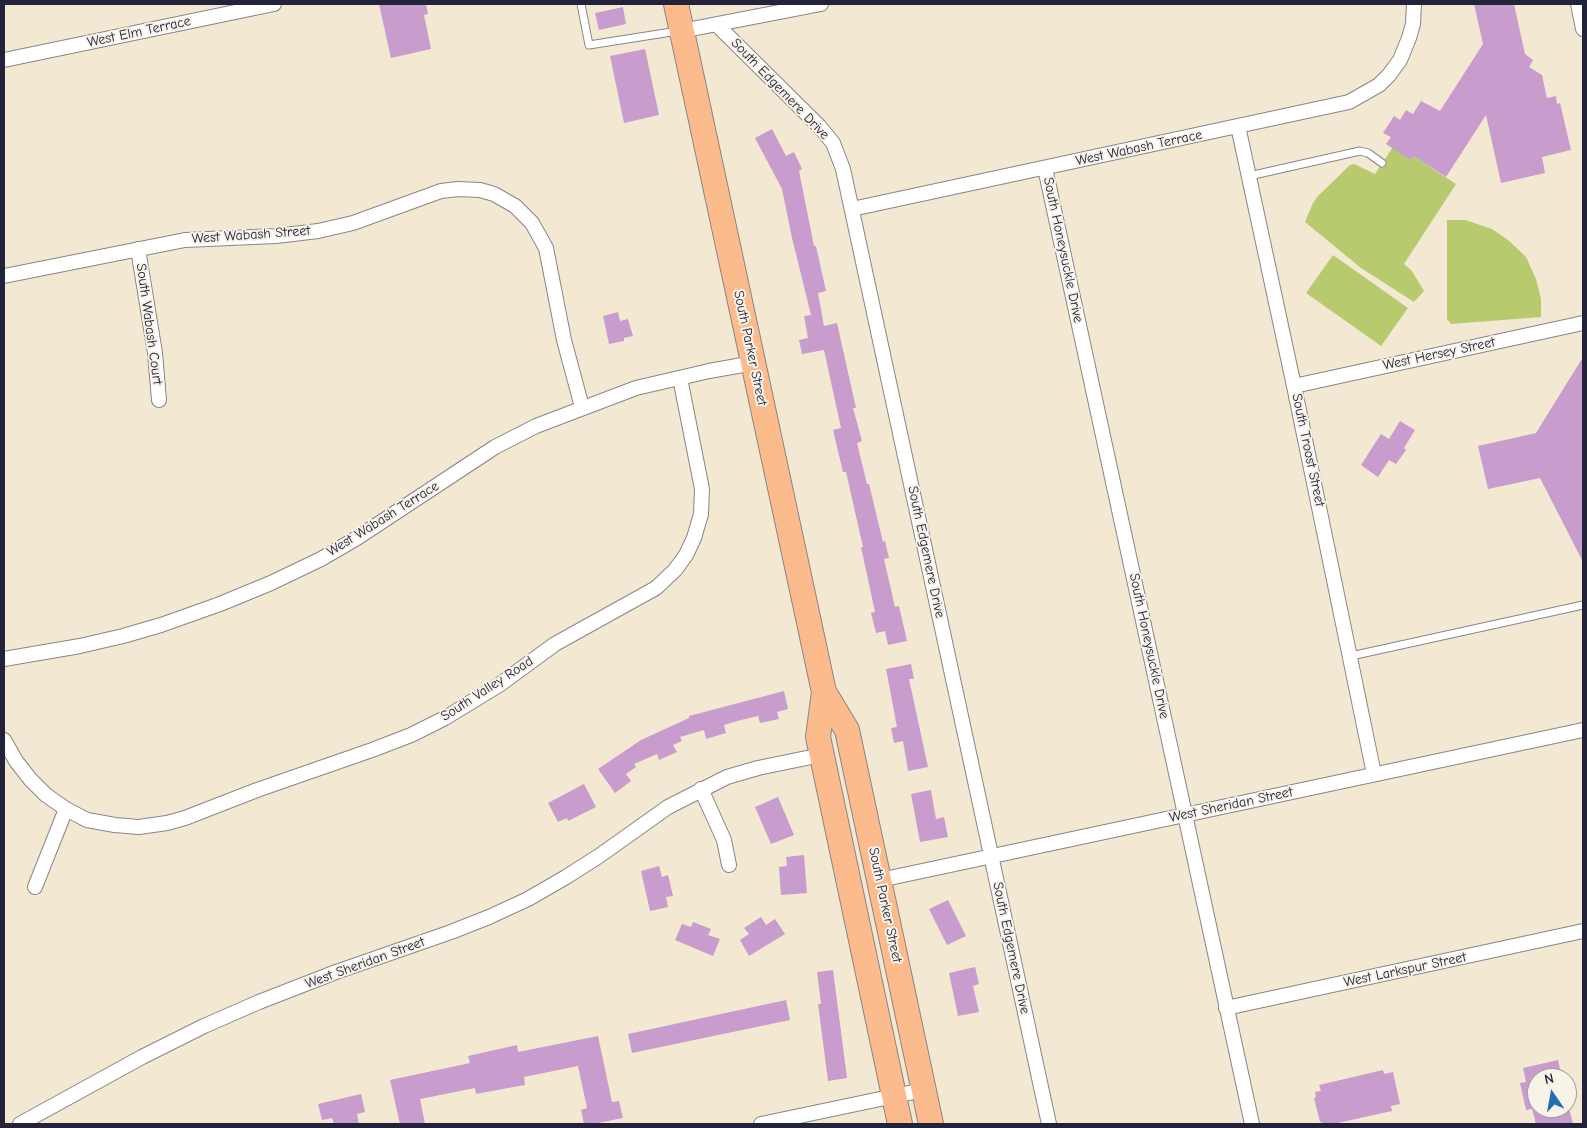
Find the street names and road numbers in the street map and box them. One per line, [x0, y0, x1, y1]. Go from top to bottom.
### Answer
street label: West Elm Terrace [86, 13, 192, 51]
street label: South Edgemere Drive [727, 35, 833, 143]
street label: West Wabash Terrace [1074, 126, 1204, 170]
street label: South Honeysuckle Drive [1039, 176, 1087, 324]
street label: West Wabash Street [191, 222, 311, 248]
street label: South Wabash Court [132, 262, 166, 386]
street label: South Parker Street [730, 289, 770, 407]
street label: West Hersey Street [1381, 334, 1497, 374]
street label: South Troost Street [1288, 392, 1328, 508]
street label: West Wabash Terrace [324, 478, 442, 560]
street label: South Edgemere Drive [904, 484, 948, 620]
street label: South Honeysuckle Drive [1125, 572, 1173, 720]
street label: South Valley Road [438, 653, 536, 725]
street label: West Sheridan Street [1168, 784, 1294, 826]
street label: South Parker Street [865, 846, 905, 964]
street label: South Edgemere Drive [989, 880, 1033, 1016]
street label: West Sheridan Street [303, 934, 427, 992]
street label: West Larkspur Street [1342, 949, 1468, 991]

